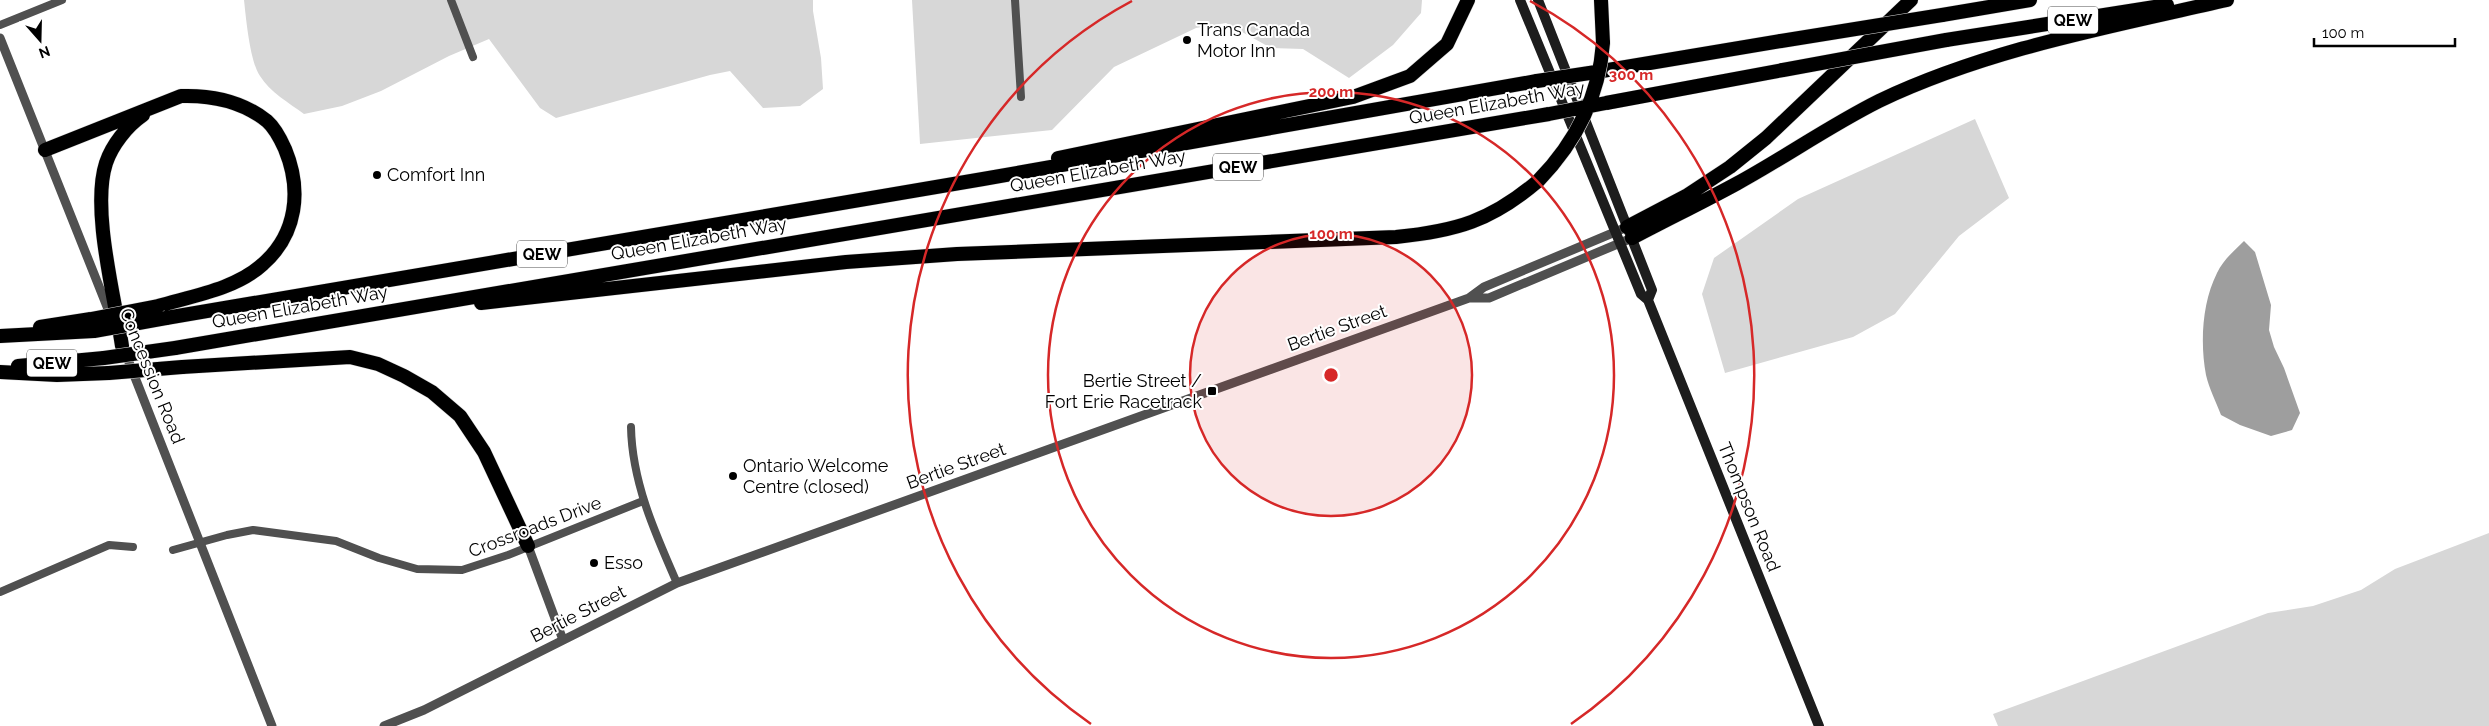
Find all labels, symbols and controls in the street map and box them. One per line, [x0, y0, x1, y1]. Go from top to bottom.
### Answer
road number: QEW [2048, 6, 2098, 34]
north arrow [15, 15, 65, 65]
scale bar [2314, 15, 2455, 47]
place label: Trans Canada Motor Inn [1197, 19, 1310, 61]
text: 100 m [2322, 24, 2364, 42]
marker: Trans Canada Motor Inn [1181, 34, 1193, 46]
text: N [37, 43, 52, 62]
text: 300 m [1609, 66, 1653, 84]
street label: Queen Elizabeth Way [1407, 77, 1587, 128]
text: 200 m [1309, 83, 1353, 101]
street label: Queen Elizabeth Way [1008, 145, 1188, 196]
road number: QEW [1213, 154, 1263, 180]
place label: Comfort Inn [387, 164, 485, 185]
marker: Comfort Inn [371, 169, 383, 181]
street label: Queen Elizabeth Way [609, 213, 789, 264]
text: 100 m [1309, 225, 1353, 243]
road number: QEW [517, 240, 567, 268]
street label: Queen Elizabeth Way [210, 281, 390, 332]
street label: Bertie Street [1284, 300, 1389, 355]
street label: Concession Road [116, 305, 189, 447]
road number: QEW [27, 349, 77, 376]
centre of rings [1322, 366, 1340, 384]
place label: Bertie Street / Fort Erie Racetrack [1045, 370, 1202, 412]
marker: Bertie Street / Fort Erie Racetrack [1206, 385, 1218, 397]
street label: Bertie Street [903, 438, 1008, 493]
street label: Thompson Road [1714, 439, 1785, 574]
place label: Ontario Welcome Centre (closed) [743, 455, 889, 497]
marker: Ontario Welcome Centre (closed) [727, 470, 739, 482]
street label: Crossroads Drive [465, 491, 605, 562]
place label: Esso [604, 552, 643, 573]
marker: Esso [588, 557, 600, 569]
street label: Bertie Street [527, 581, 629, 646]

